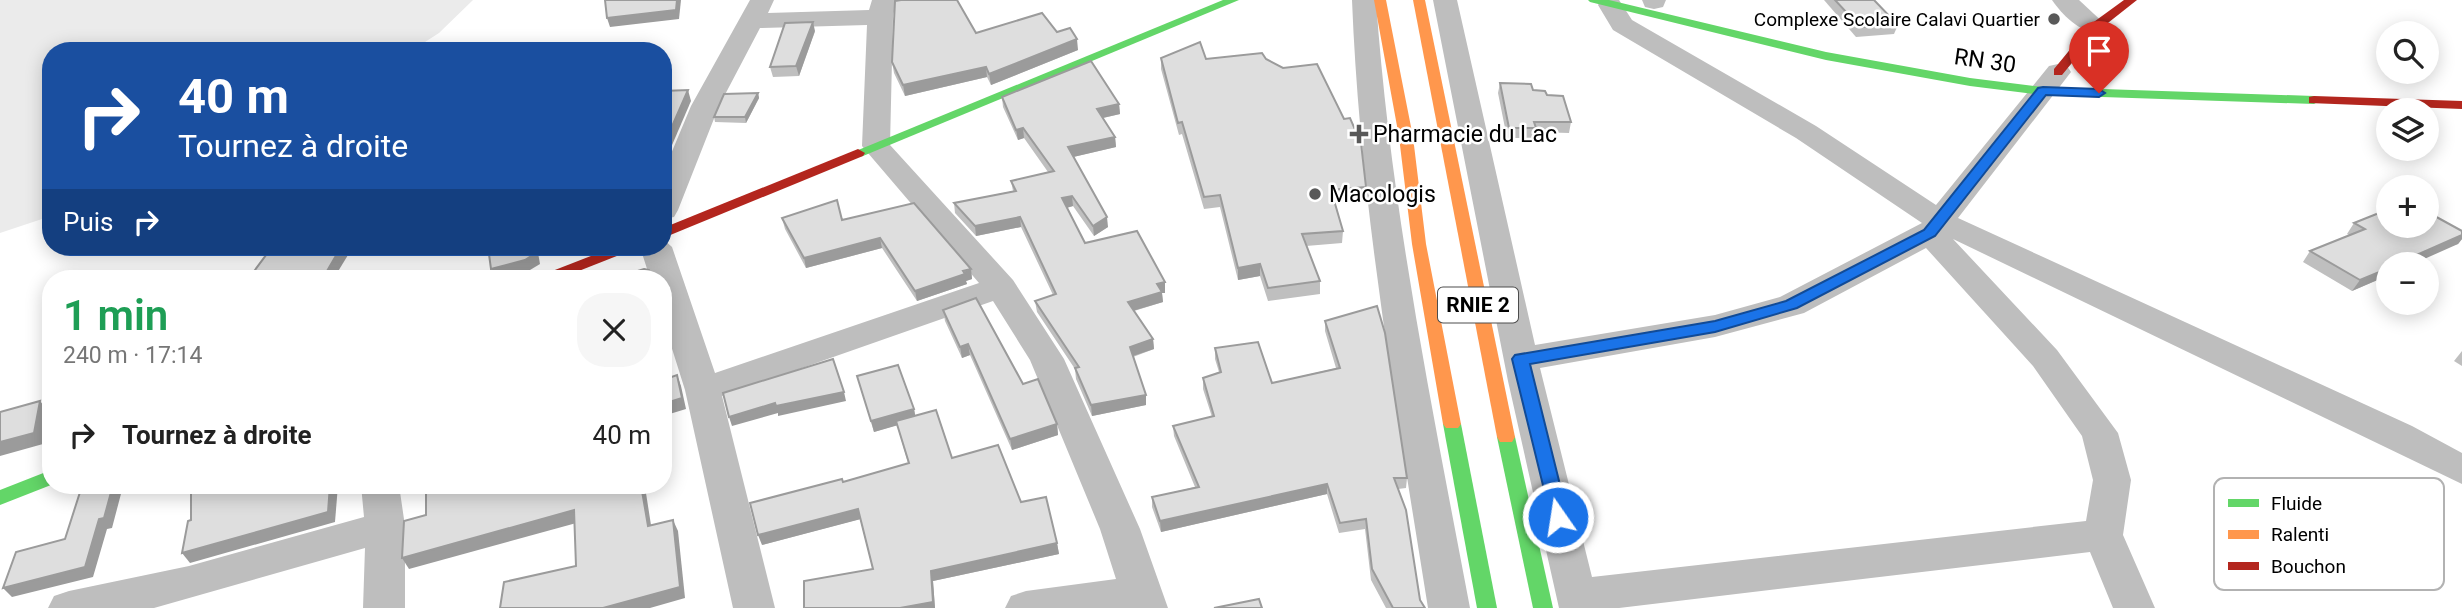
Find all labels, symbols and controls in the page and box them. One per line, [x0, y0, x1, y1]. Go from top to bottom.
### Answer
place label: Complexe Scolaire Calavi Quartier [1754, 8, 2041, 31]
marker: Complexe Scolaire Calavi Quartier [2046, 11, 2062, 27]
pin [2069, 21, 2129, 93]
map controls [2376, 21, 2439, 315]
button: search [2376, 21, 2439, 84]
icon: arrive [2080, 32, 2118, 70]
street label: RN 30 [1952, 43, 2018, 79]
text: 40 m [178, 68, 289, 125]
icon: right [63, 70, 154, 161]
button: layers [2376, 98, 2439, 161]
place label: Pharmacie du Lac [1373, 121, 1557, 148]
marker: Pharmacie du Lac [1351, 126, 1367, 142]
text: Tournez à droite [178, 127, 408, 165]
button: + [2376, 175, 2439, 238]
place label: Macologis [1329, 181, 1436, 208]
marker: Macologis [1307, 186, 1323, 202]
icon: right [127, 203, 165, 241]
text: Puis [63, 207, 113, 237]
button: − [2376, 252, 2439, 315]
road number: RNIE 2 [1438, 288, 1518, 322]
text: 1 min [63, 291, 168, 340]
button: close [577, 293, 651, 367]
text: 240 m · 17:14 [63, 342, 202, 369]
icon: right [63, 416, 101, 454]
text: Tournez à droite [122, 420, 312, 450]
text: 40 m [593, 420, 651, 450]
legend [2214, 478, 2444, 590]
position arrow [1521, 480, 1595, 554]
text: Fluide [2271, 492, 2322, 515]
text: Ralenti [2271, 523, 2329, 546]
text: Bouchon [2271, 555, 2346, 578]

